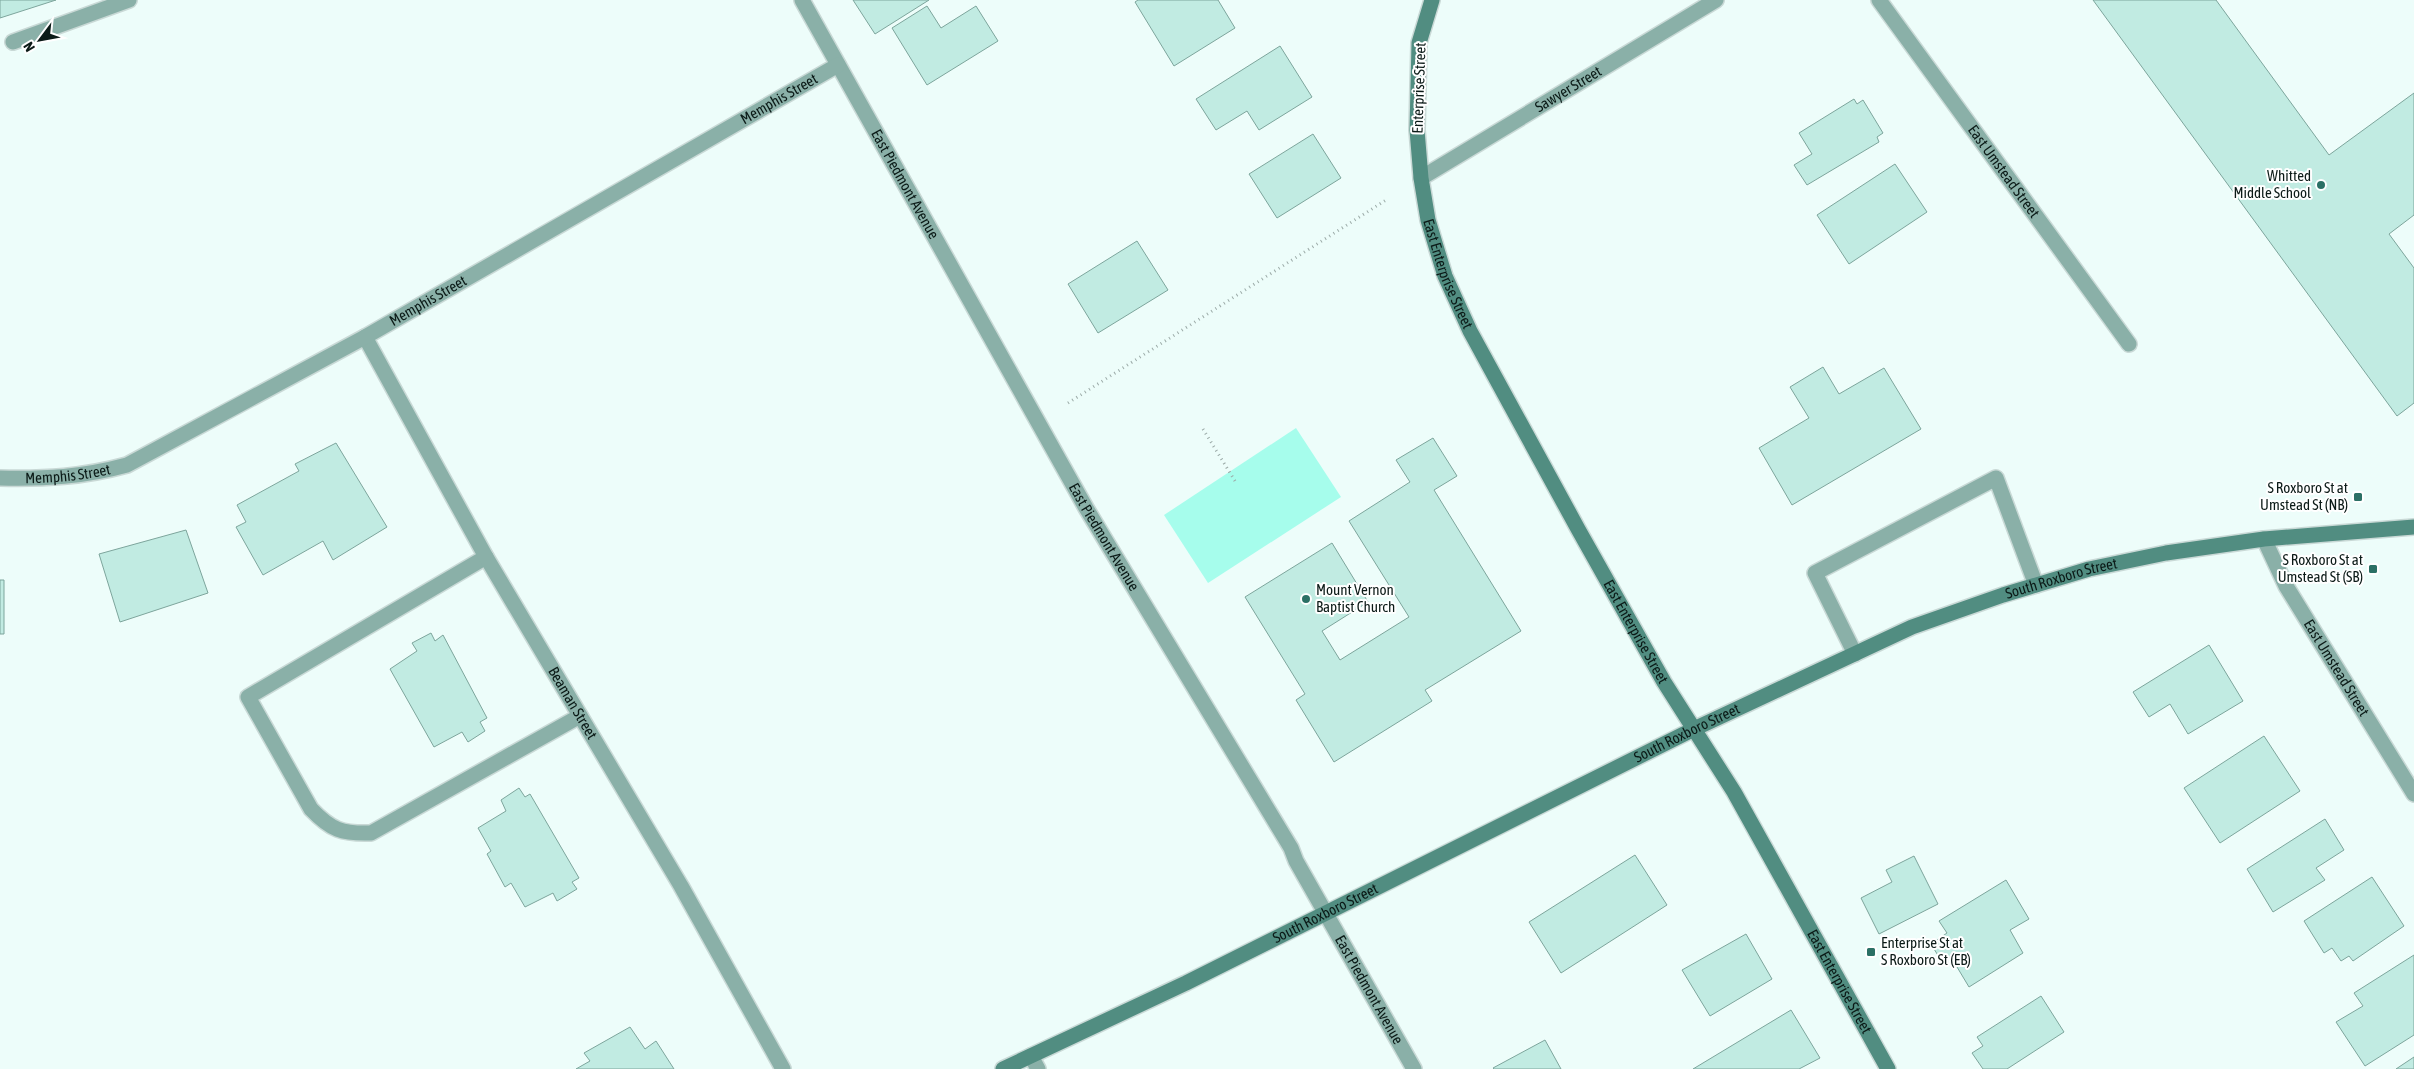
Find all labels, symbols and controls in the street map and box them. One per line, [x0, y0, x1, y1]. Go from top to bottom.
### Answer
north arrow [15, 15, 65, 65]
text: N [20, 39, 38, 55]
street label: Enterprise Street [1408, 42, 1429, 134]
street label: Sawyer Street [1532, 62, 1604, 115]
street label: Memphis Street [737, 70, 820, 127]
street label: East Umstead Street [1965, 122, 2043, 221]
street label: East Piedmont Avenue [868, 126, 943, 242]
place label: Whitted Middle School [2233, 167, 2311, 201]
marker: Whitted Middle School [2315, 179, 2327, 191]
street label: East Enterprise Street [1420, 217, 1477, 331]
street label: Memphis Street [386, 272, 469, 329]
street label: Memphis Street [25, 460, 112, 486]
place label: S Roxboro St at Umstead St (NB) [2260, 479, 2348, 513]
street label: East Piedmont Avenue [1066, 480, 1143, 594]
marker: S Roxboro St at Umstead St (NB) [2352, 491, 2364, 503]
place label: S Roxboro St at Umstead St (SB) [2278, 551, 2363, 585]
street label: South Roxboro Street [2003, 554, 2119, 602]
marker: S Roxboro St at Umstead St (SB) [2367, 563, 2379, 575]
street label: East Enterprise Street [1600, 577, 1672, 686]
place label: Mount Vernon Baptist Church [1316, 581, 1395, 615]
marker: Mount Vernon Baptist Church [1300, 593, 1312, 605]
street label: East Umstead Street [2301, 616, 2373, 719]
street label: Beaman Street [545, 664, 601, 742]
street label: South Roxboro Street [1631, 700, 1742, 766]
street label: South Roxboro Street [1270, 879, 1381, 946]
street label: East Enterprise Street [1804, 926, 1876, 1036]
street label: East Piedmont Avenue [1332, 932, 1407, 1047]
place label: Enterprise St at S Roxboro St (EB) [1881, 934, 1971, 968]
marker: Enterprise St at S Roxboro St (EB) [1865, 946, 1877, 958]

